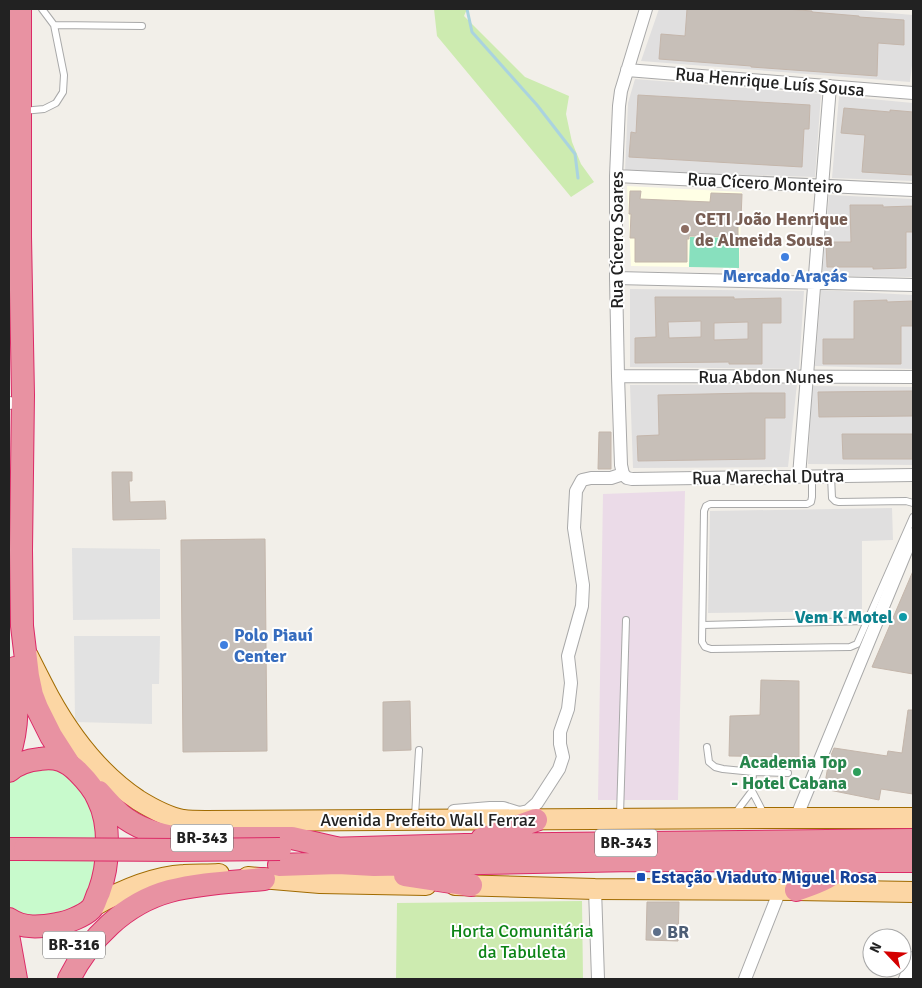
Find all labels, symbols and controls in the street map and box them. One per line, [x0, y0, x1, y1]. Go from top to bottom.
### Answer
street label: Rua Henrique Luís Sousa [674, 63, 866, 101]
street label: Rua Cícero Monteiro [687, 168, 843, 198]
street label: Rua Cícero Soares [606, 171, 628, 309]
place label: CETI João Henrique de Almeida Sousa [695, 208, 848, 251]
marker: CETI João Henrique de Almeida Sousa [679, 223, 691, 235]
marker: Mercado Araçás [779, 251, 791, 263]
place label: Mercado Araçás [723, 265, 847, 287]
street label: Rua Abdon Nunes [698, 366, 834, 388]
street label: Rua Marechal Dutra [692, 465, 844, 489]
place label: Vem K Motel [795, 606, 893, 628]
marker: Vem K Motel [897, 611, 909, 623]
place label: Polo Piauí Center [234, 624, 313, 667]
marker: Polo Piauí Center [218, 639, 230, 651]
place label: Academia Top - Hotel Cabana [731, 751, 847, 794]
marker: Academia Top - Hotel Cabana [851, 766, 863, 778]
street label: Avenida Prefeito Wall Ferraz [320, 809, 536, 831]
road number: BR-343 [171, 824, 233, 851]
road number: BR-343 [595, 830, 657, 856]
place label: Estação Viaduto Miguel Rosa [651, 866, 877, 888]
marker: Estação Viaduto Miguel Rosa [635, 871, 647, 883]
park label: Horta Comunitária da Tabuleta [450, 920, 594, 963]
place label: BR [667, 921, 689, 943]
marker: BR [651, 926, 663, 938]
north arrow [862, 928, 912, 978]
road number: BR-316 [43, 932, 105, 958]
text: N [866, 940, 885, 956]

